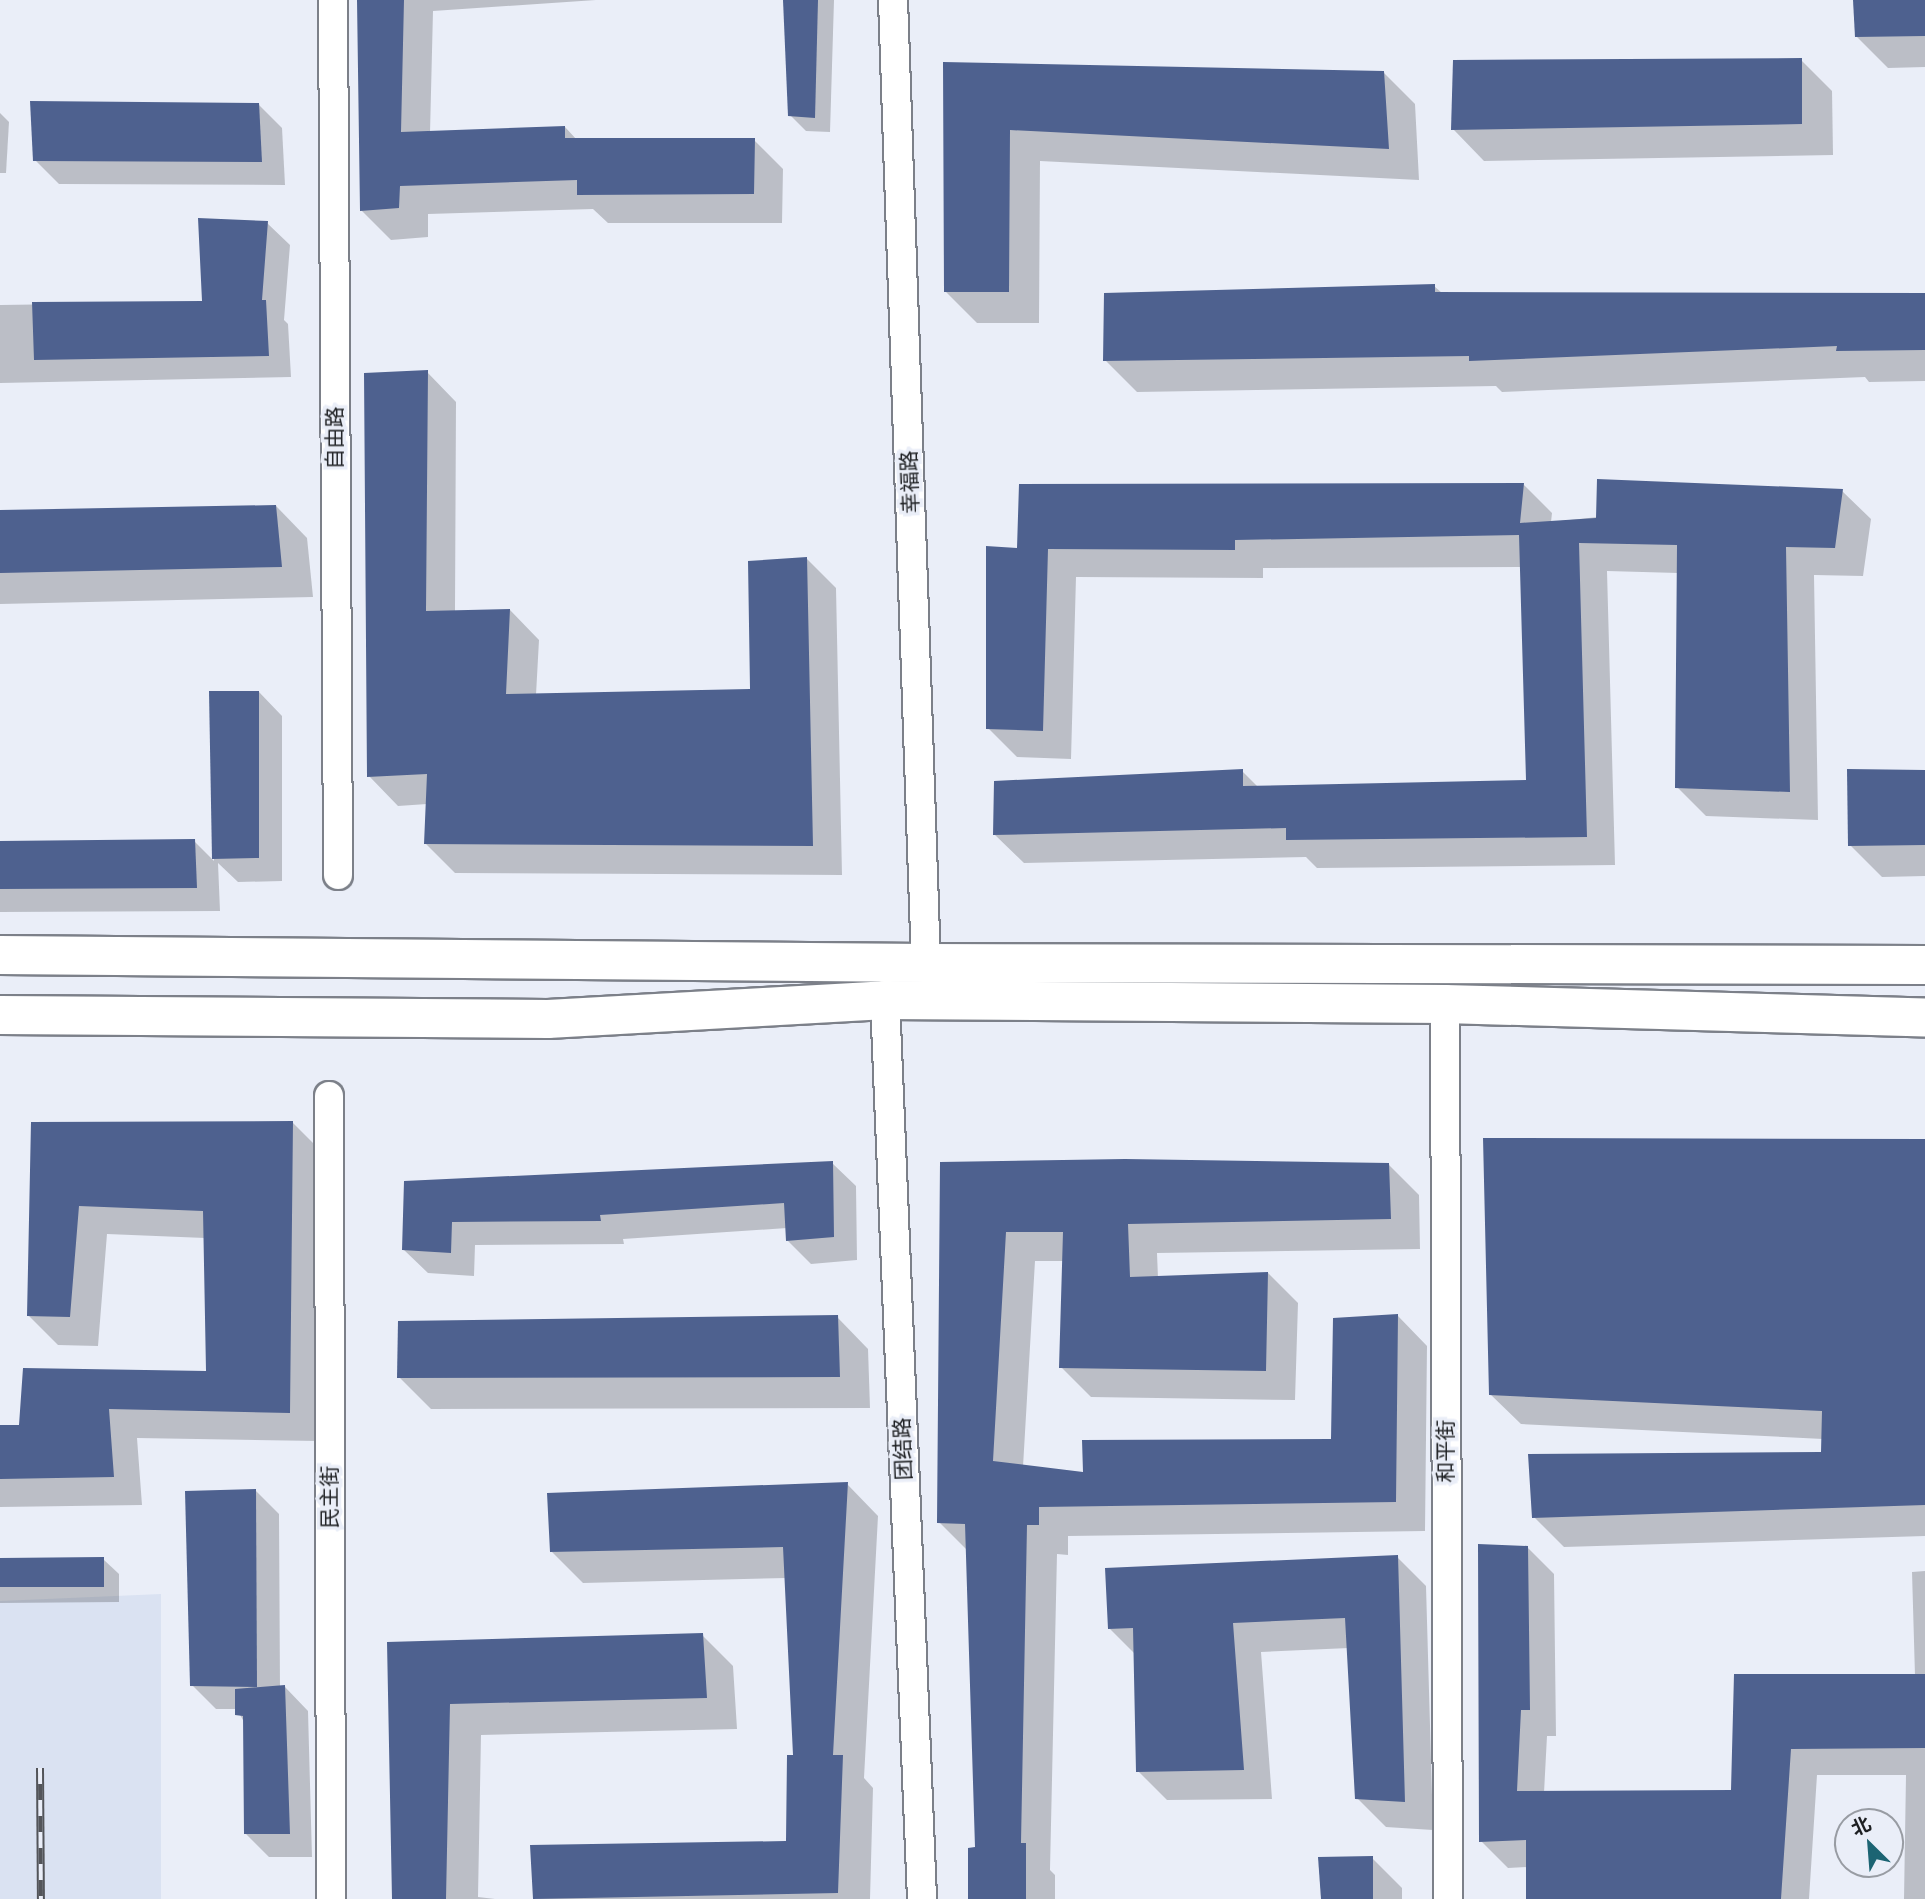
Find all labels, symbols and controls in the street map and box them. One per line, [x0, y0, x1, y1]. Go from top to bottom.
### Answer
street label: 自由路 [322, 407, 348, 469]
street label: 幸福路 [896, 450, 924, 514]
street label: 团结路 [889, 1417, 917, 1481]
street label: 和平街 [1433, 1420, 1459, 1482]
street label: 民主街 [317, 1466, 343, 1528]
north arrow [1834, 1808, 1904, 1878]
text: 北 [1847, 1810, 1875, 1842]

